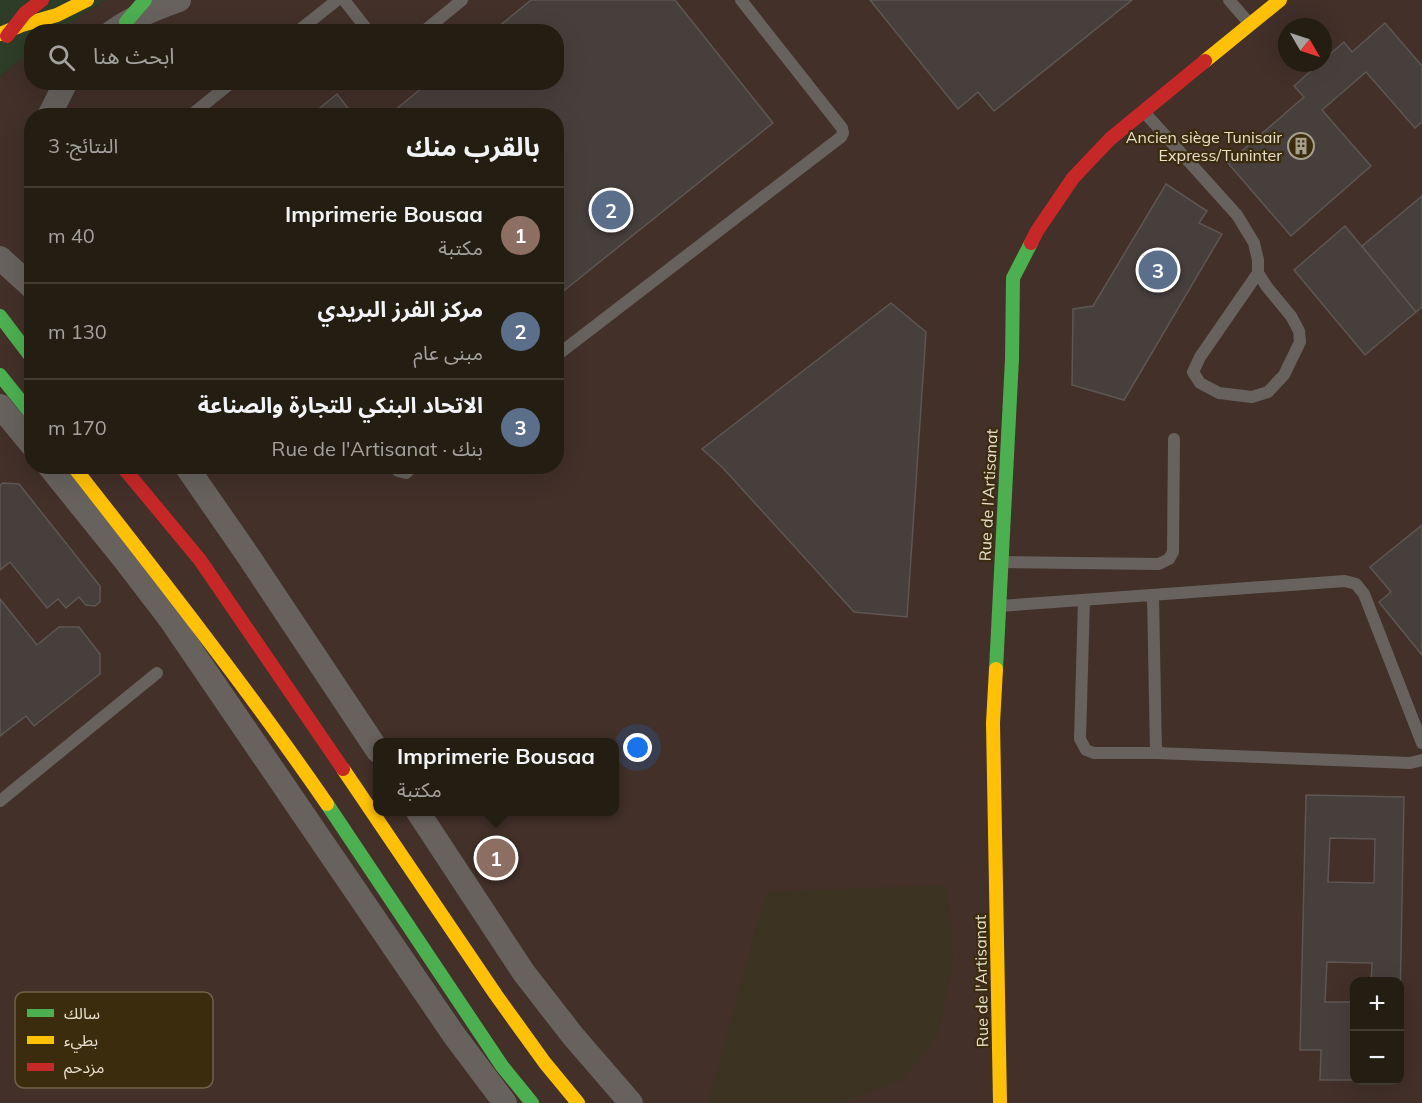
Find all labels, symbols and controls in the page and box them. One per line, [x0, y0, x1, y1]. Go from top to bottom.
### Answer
north arrow [1278, 18, 1332, 72]
search box [24, 24, 564, 90]
icon: search [45, 41, 78, 74]
text: ابحث هنا [93, 42, 175, 70]
place label: Ancien siège Tunisair Express/Tuninter [1126, 127, 1282, 165]
text: بالقرب منك [406, 130, 540, 163]
building icon: Ancien siège Tunisair Express/Tuninter [1286, 131, 1316, 161]
text: النتائج: 3 [48, 133, 118, 158]
pin: 2 [592, 188, 630, 232]
text: Imprimerie Bousaa [285, 200, 483, 228]
text: 40 m [48, 223, 95, 248]
text: 1 [515, 223, 527, 248]
text: مكتبة [438, 235, 483, 260]
pin: 3 [1138, 248, 1178, 292]
text: مركز الفرز البريدي [317, 295, 483, 323]
text: 130 m [48, 319, 107, 344]
text: 2 [515, 319, 527, 344]
text: مبنى عام [413, 340, 483, 365]
text: الاتحاد البنكي للتجارة والصناعة [198, 391, 483, 419]
text: 170 m [48, 415, 107, 440]
text: 3 [515, 415, 527, 440]
street label: Rue de l'Artisanat [975, 428, 1001, 562]
text: بنك · Rue de l'Artisanat [272, 436, 483, 461]
your location [623, 733, 652, 762]
popup [373, 738, 619, 816]
text: Imprimerie Bousaa [397, 742, 595, 770]
text: مكتبة [397, 777, 442, 802]
pin: 1 [476, 836, 516, 880]
street label: Rue de l'Artisanat [970, 914, 992, 1047]
map controls [1350, 977, 1404, 1085]
button: + [1350, 977, 1404, 1031]
legend [15, 992, 213, 1088]
text: سالك [64, 1003, 100, 1023]
text: بطيء [64, 1030, 98, 1053]
button: − [1350, 1031, 1404, 1085]
text: مزدحم [64, 1057, 104, 1080]

